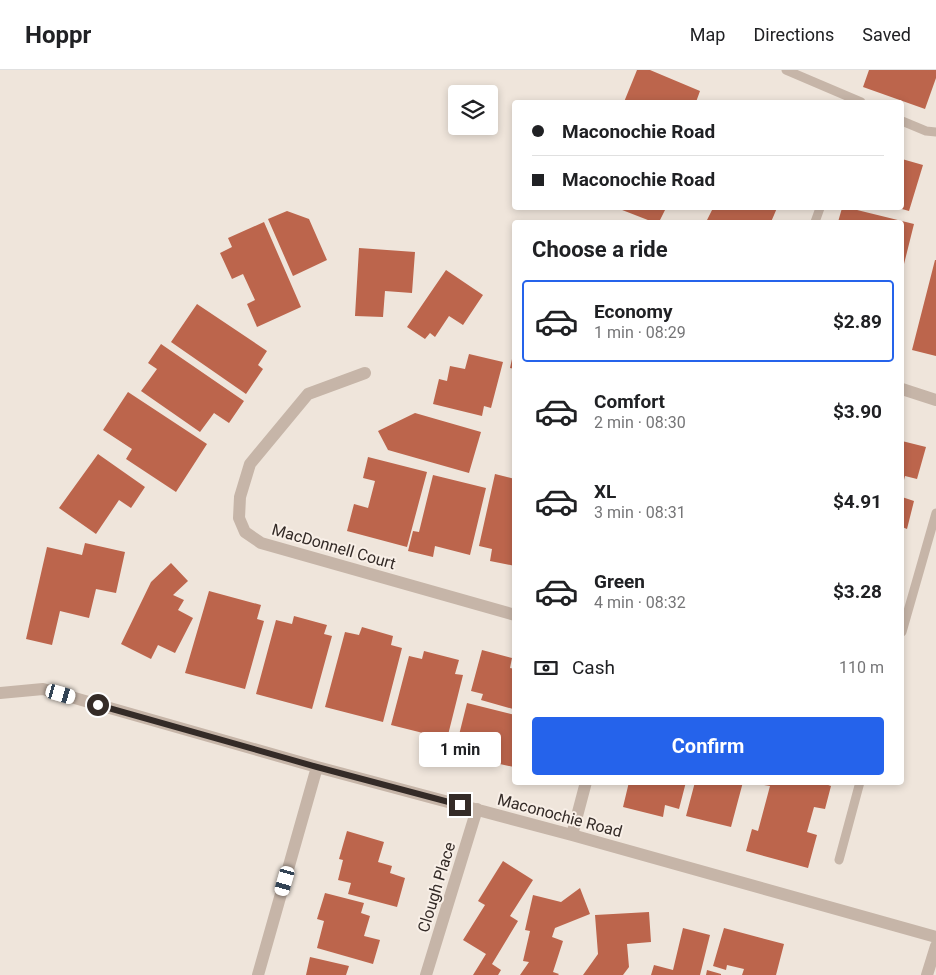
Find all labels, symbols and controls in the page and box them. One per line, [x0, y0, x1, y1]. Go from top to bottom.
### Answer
text: Hoppr [25, 21, 91, 49]
text: Map [690, 24, 725, 45]
text: Directions [753, 24, 834, 45]
text: Saved [862, 24, 911, 45]
map controls [448, 85, 498, 135]
button: layers [448, 85, 498, 135]
text: Maconochie Road [562, 120, 715, 143]
text: Maconochie Road [562, 168, 715, 191]
text: Choose a ride [532, 237, 668, 262]
icon: car [534, 299, 579, 344]
text: Economy [594, 300, 673, 323]
text: $2.89 [833, 310, 882, 333]
text: 1 min · 08:29 [594, 323, 686, 342]
icon: car [534, 389, 579, 434]
text: Comfort [594, 390, 665, 413]
text: $3.90 [833, 400, 882, 423]
text: 2 min · 08:30 [594, 413, 686, 432]
icon: car [534, 479, 579, 524]
text: XL [594, 480, 616, 503]
text: $4.91 [833, 490, 882, 513]
text: 3 min · 08:31 [594, 503, 686, 522]
street label: MacDonnell Court [270, 520, 398, 573]
icon: car [534, 569, 579, 614]
text: Green [594, 570, 645, 593]
text: $3.28 [833, 580, 882, 603]
text: 4 min · 08:32 [594, 593, 686, 612]
icon: cash [532, 654, 560, 682]
text: Cash [572, 656, 615, 679]
text: 110 m [839, 658, 884, 677]
car [44, 683, 77, 705]
route start [87, 694, 109, 716]
button: Confirm [532, 717, 884, 775]
callout: 1 min [419, 732, 501, 768]
text: 1 min [440, 740, 480, 759]
street label: Maconochie Road [495, 790, 624, 841]
route end [449, 794, 471, 816]
street label: Clough Place [414, 840, 459, 935]
car [273, 865, 296, 897]

